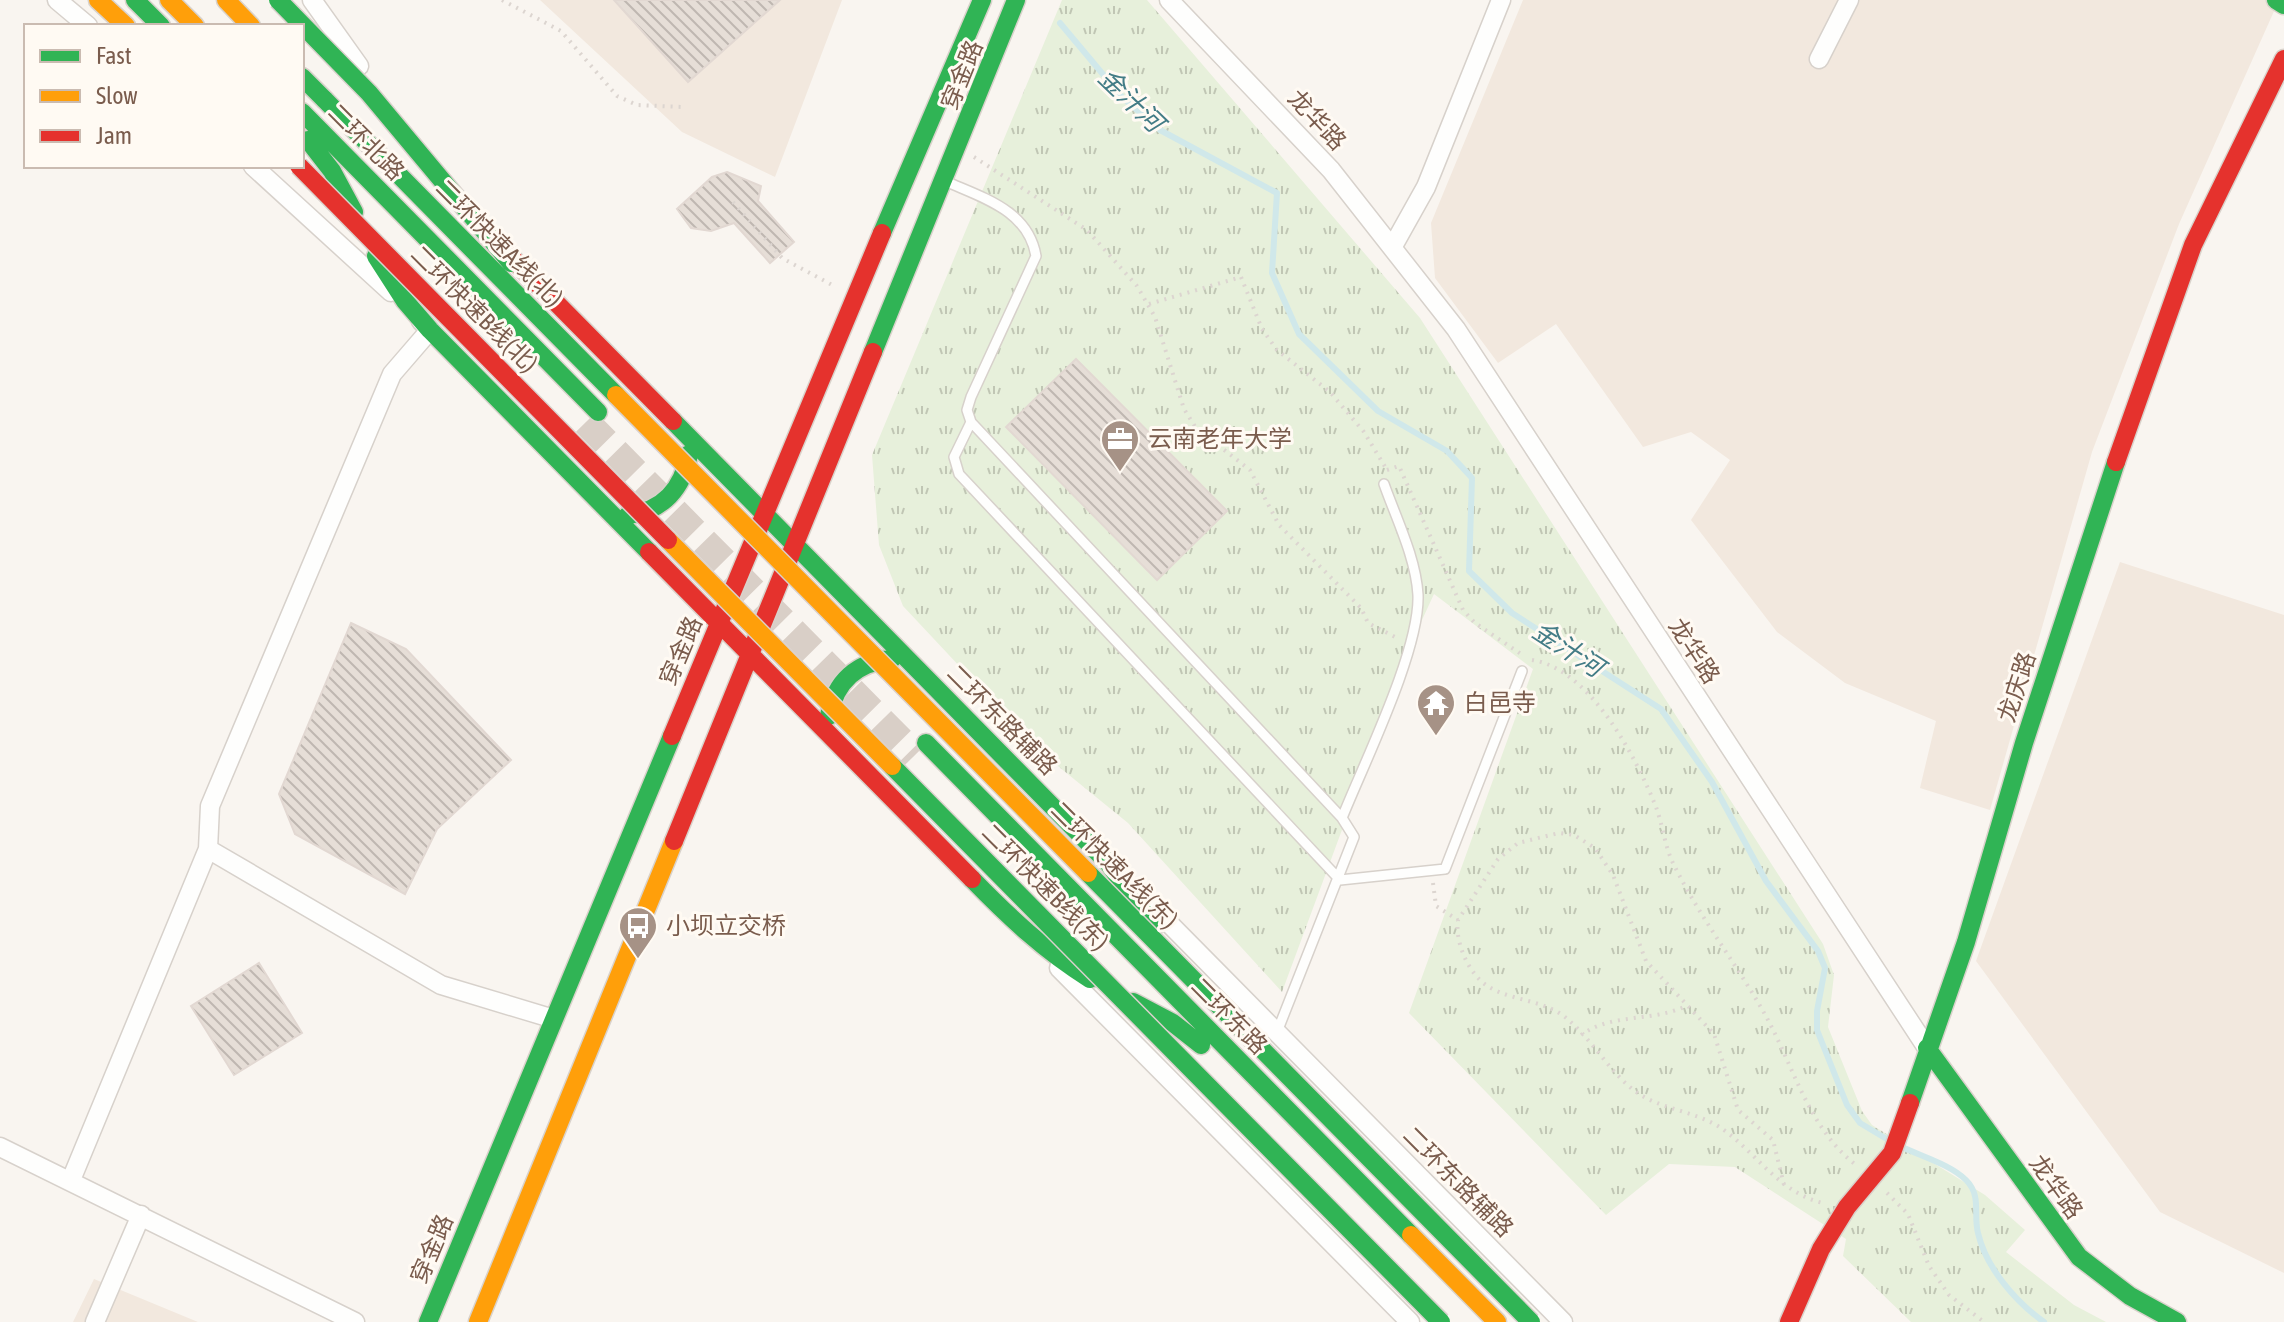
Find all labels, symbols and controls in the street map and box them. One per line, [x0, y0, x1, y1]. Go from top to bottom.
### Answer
legend [24, 24, 304, 168]
street label: 穿金路 [936, 36, 988, 113]
text: Fast [96, 42, 132, 69]
water label: 金汁河 [1093, 62, 1173, 141]
text: Slow [96, 82, 138, 109]
street label: 龙华路 [1283, 84, 1352, 155]
street label: 二环北路 [323, 98, 410, 185]
text: Jam [96, 122, 132, 149]
street label: 二环快速A线(北) [431, 174, 568, 311]
street label: 二环快速B线(北) [406, 240, 543, 377]
office icon: 云南老年大学 [1099, 418, 1141, 473]
place label: 云南老年大学 [1148, 425, 1292, 452]
street label: 穿金路 [654, 612, 707, 689]
street label: 龙华路 [1663, 613, 1725, 688]
water label: 金汁河 [1527, 615, 1613, 686]
street label: 龙庆路 [1993, 648, 2040, 725]
street label: 二环东路辅路 [942, 659, 1063, 780]
temple icon: 白邑寺 [1415, 682, 1457, 737]
place label: 白邑寺 [1464, 689, 1536, 716]
street label: 二环快速A线(东) [1046, 796, 1183, 933]
street label: 二环快速B线(东) [977, 818, 1114, 955]
bus stop icon: 小坝立交桥 [617, 905, 659, 960]
place label: 小坝立交桥 [666, 912, 786, 939]
street label: 二环东路 [1186, 972, 1273, 1059]
street label: 二环东路辅路 [1398, 1121, 1519, 1242]
street label: 龙华路 [2024, 1150, 2088, 1224]
street label: 穿金路 [405, 1210, 458, 1287]

